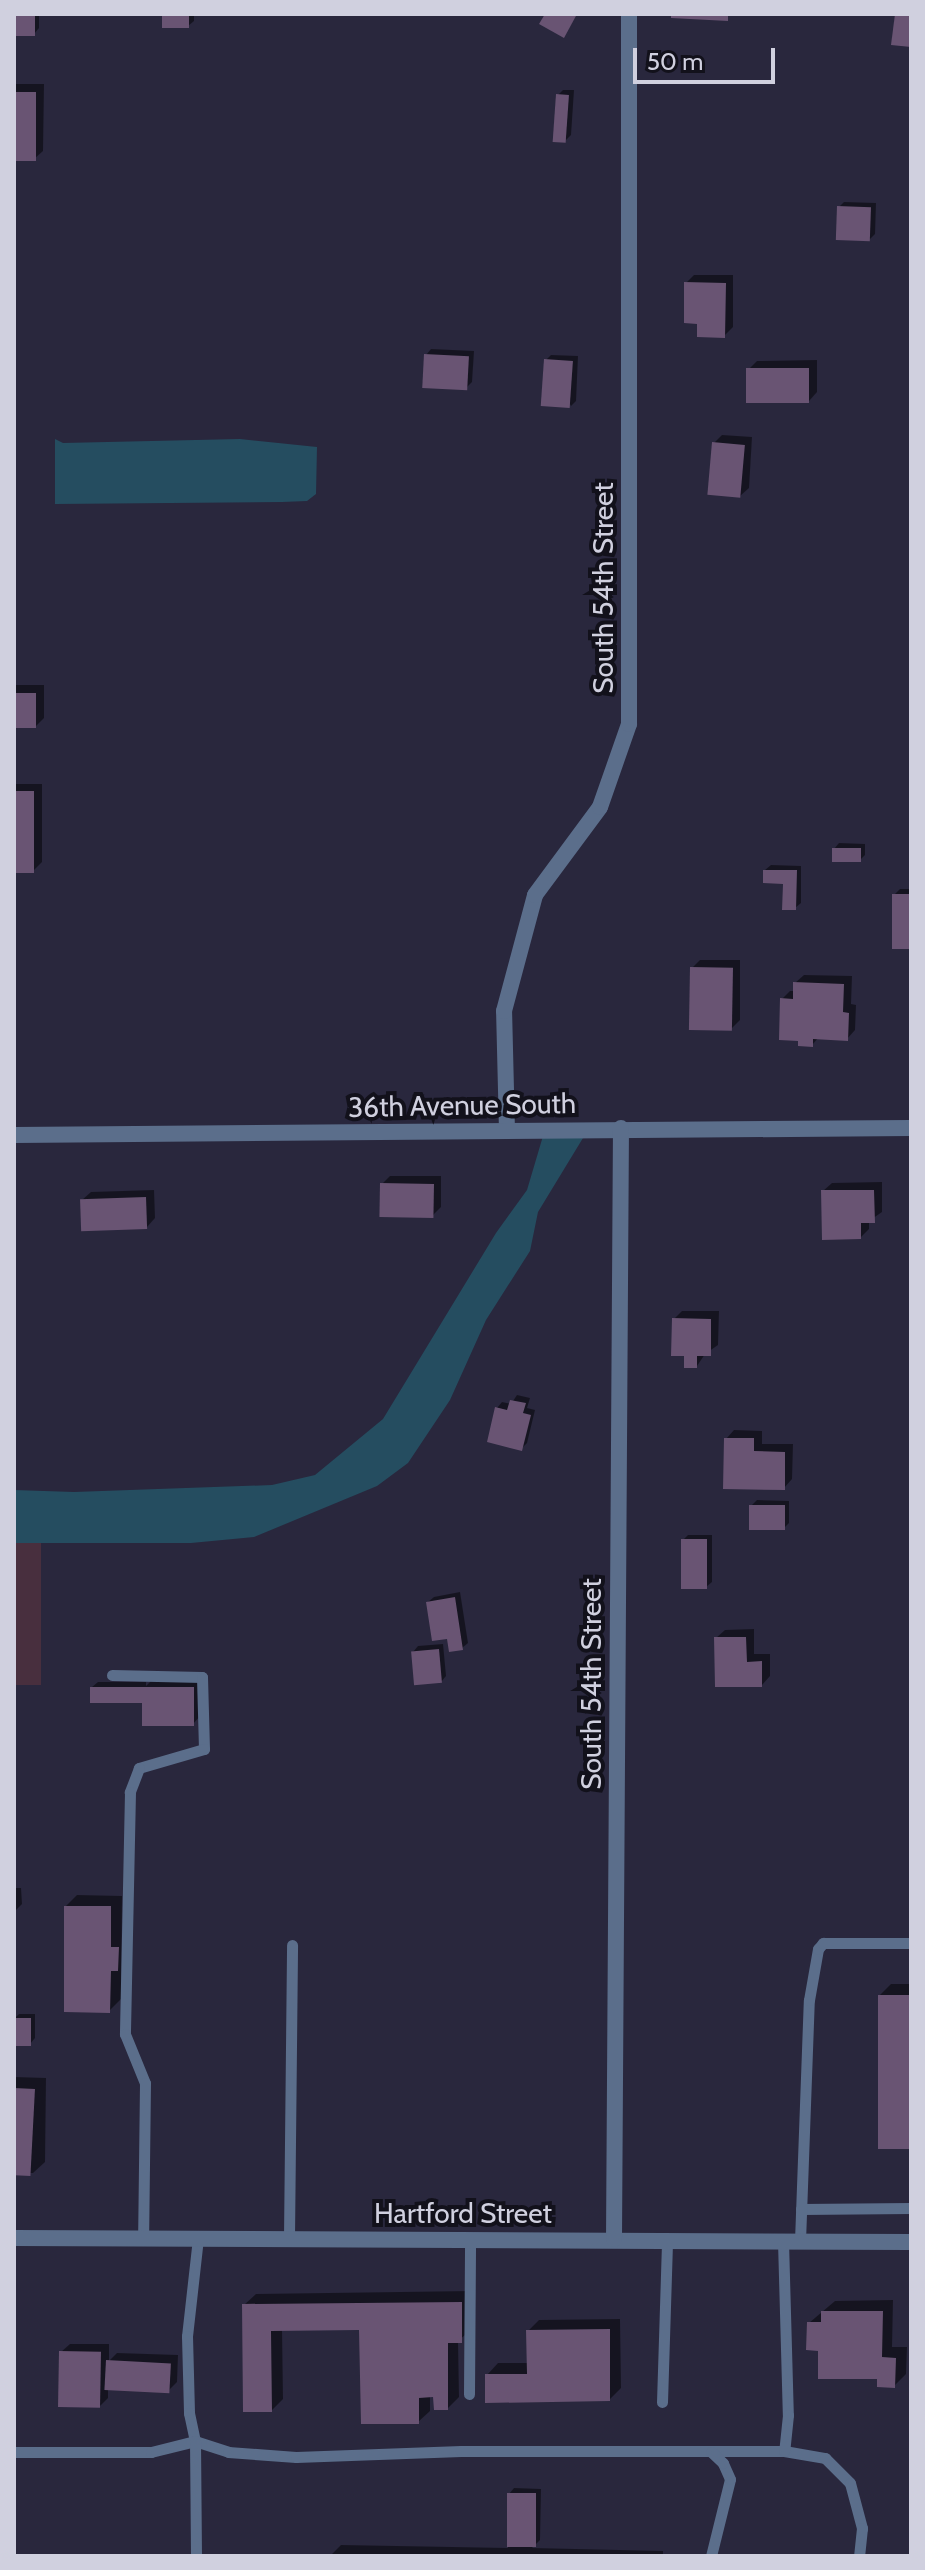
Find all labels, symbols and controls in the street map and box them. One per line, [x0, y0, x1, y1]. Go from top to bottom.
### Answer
scale bar [637, 32, 779, 82]
text: 50 m [647, 47, 703, 76]
street label: South 54th Street [586, 482, 620, 694]
street label: 36th Avenue South [348, 1086, 576, 1124]
street label: South 54th Street [574, 1578, 608, 1790]
street label: Hartford Street [374, 2196, 552, 2230]

